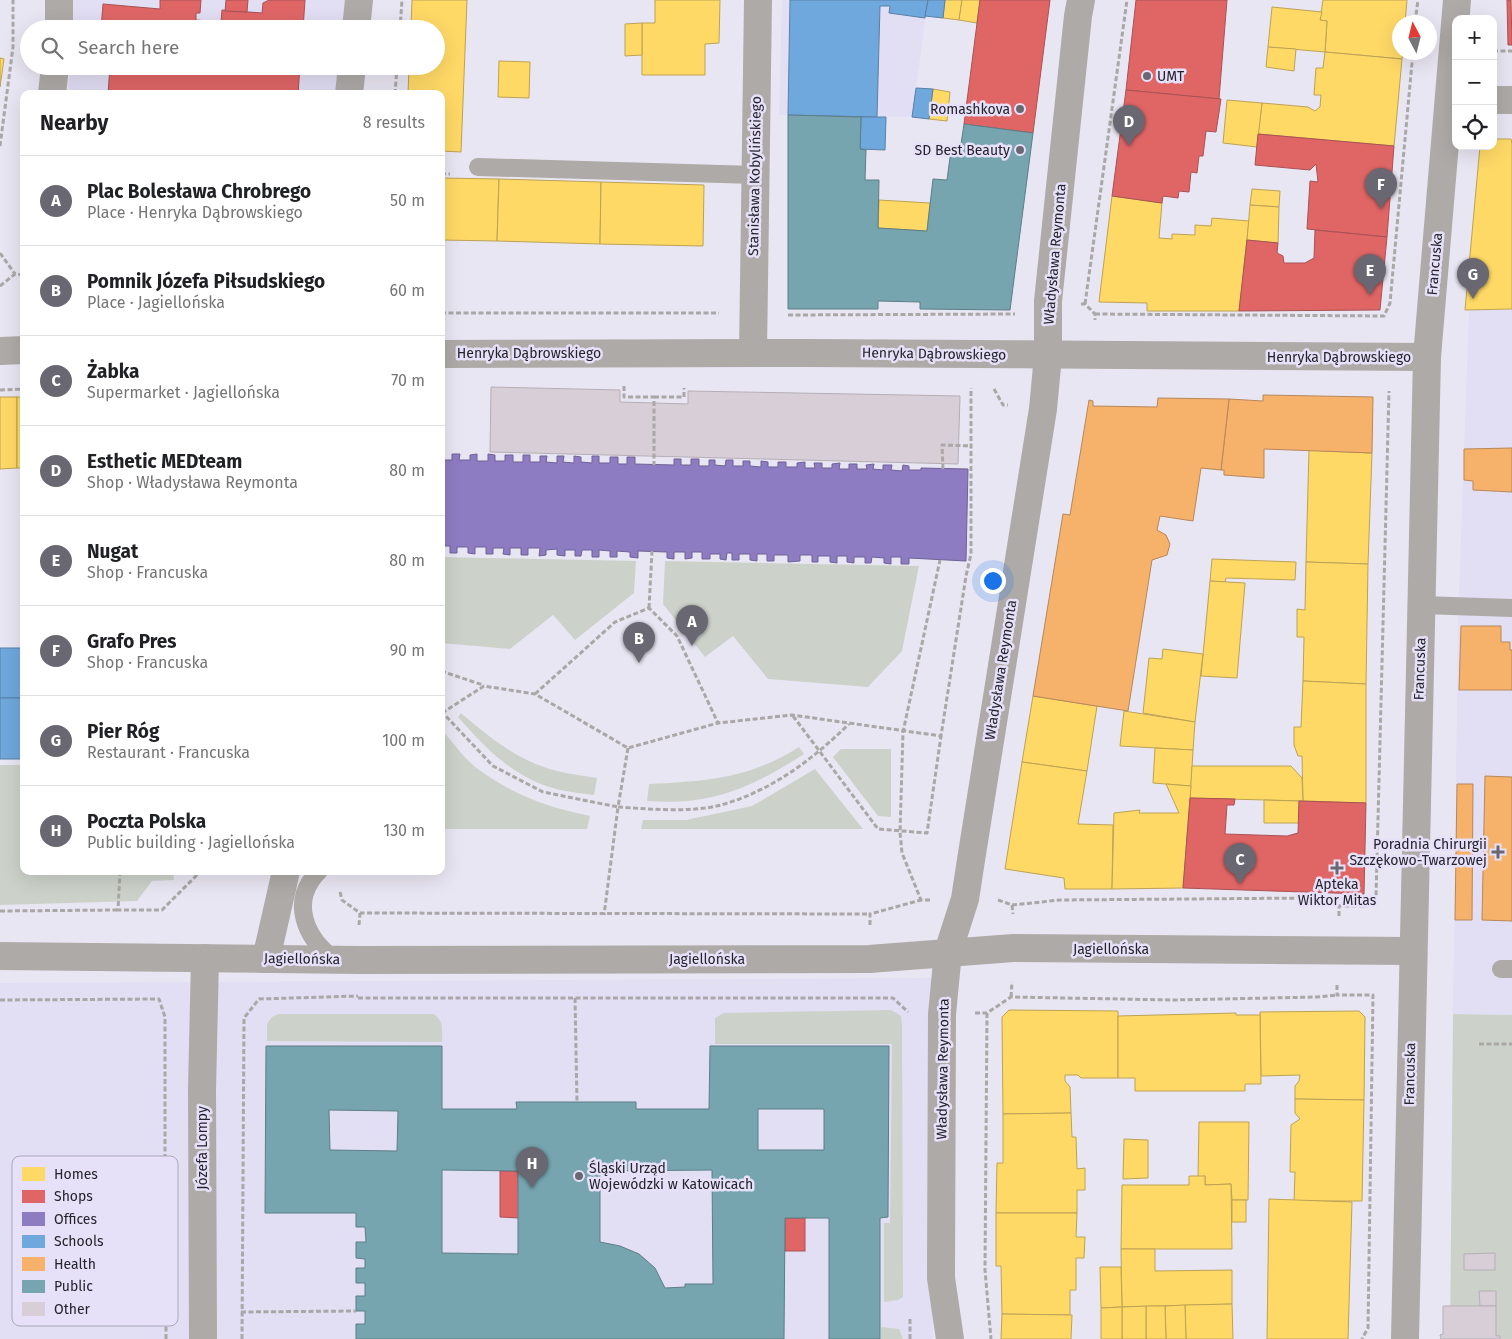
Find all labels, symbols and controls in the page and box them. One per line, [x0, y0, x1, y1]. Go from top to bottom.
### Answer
north arrow [1392, 15, 1437, 60]
map controls [1452, 15, 1497, 150]
button: + [1452, 15, 1497, 60]
search box [20, 20, 445, 75]
icon: search [38, 34, 66, 62]
text: Search here [78, 36, 179, 59]
button: − [1452, 60, 1497, 105]
place label: UMT [1157, 68, 1185, 85]
marker: UMT [1141, 70, 1153, 82]
street label: Stanisława Kobylińskiego [745, 96, 765, 256]
place label: Romashkova [930, 101, 1010, 118]
marker: Romashkova [1014, 103, 1026, 115]
pin: D [1113, 105, 1145, 146]
button: locate [1452, 105, 1497, 150]
text: Nearby [40, 110, 108, 136]
text: 8 results [363, 113, 425, 132]
place label: SD Best Beauty [915, 142, 1010, 159]
marker: SD Best Beauty [1014, 144, 1026, 156]
pin: F [1365, 168, 1397, 209]
text: Plac Bolesława Chrobrego [87, 180, 311, 203]
street label: Władysława Reymonta [1040, 183, 1070, 325]
text: A [51, 191, 61, 210]
text: 50 m [390, 191, 425, 210]
text: Place · Henryka Dąbrowskiego [87, 203, 303, 222]
street label: Francuska [1424, 232, 1446, 296]
pin: E [1354, 254, 1386, 295]
pin: G [1457, 258, 1489, 299]
text: Pomnik Józefa Piłsudskiego [87, 270, 325, 293]
text: B [51, 281, 61, 300]
text: 60 m [390, 281, 425, 300]
text: Place · Jagiellońska [87, 293, 225, 312]
street label: Henryka Dąbrowskiego [862, 344, 1006, 364]
street label: Henryka Dąbrowskiego [457, 345, 601, 362]
street label: Henryka Dąbrowskiego [1267, 349, 1411, 366]
text: Żabka [87, 360, 139, 383]
text: C [51, 371, 61, 390]
text: 70 m [391, 371, 425, 390]
text: Supermarket · Jagiellońska [87, 383, 280, 402]
text: Esthetic MEDteam [87, 450, 242, 473]
text: D [51, 461, 61, 480]
text: 80 m [389, 461, 425, 480]
text: Shop · Władysława Reymonta [87, 473, 298, 492]
text: Nugat [87, 540, 138, 563]
text: E [52, 551, 60, 570]
text: 80 m [389, 551, 425, 570]
text: Shop · Francuska [87, 563, 208, 582]
your location [980, 568, 1006, 594]
street label: Władysława Reymonta [982, 599, 1020, 741]
pin: A [676, 605, 708, 646]
pin: B [623, 622, 655, 663]
text: Grafo Pres [87, 630, 177, 653]
street label: Francuska [1410, 637, 1430, 701]
text: F [52, 641, 60, 660]
text: 90 m [390, 641, 425, 660]
text: Shop · Francuska [87, 653, 208, 672]
text: Pier Róg [87, 720, 159, 743]
text: G [51, 731, 61, 750]
text: 100 m [382, 731, 425, 750]
text: Restaurant · Francuska [87, 743, 250, 762]
text: Poczta Polska [87, 810, 206, 833]
text: H [51, 821, 61, 840]
text: 130 m [383, 821, 425, 840]
text: Public building · Jagiellońska [87, 833, 295, 852]
place label: Poradnia Chirurgii Szczękowo-Twarzowej [1349, 836, 1487, 869]
pin: C [1224, 843, 1256, 884]
marker: Poradnia Chirurgii Szczękowo-Twarzowej [1491, 845, 1505, 859]
marker: Apteka Wiktor Mitas [1331, 862, 1343, 874]
place label: Apteka Wiktor Mitas [1298, 876, 1377, 909]
street label: Jagiellońska [1073, 941, 1149, 958]
street label: Jagiellońska [264, 950, 340, 968]
street label: Jagiellońska [669, 951, 745, 968]
street label: Władysława Reymonta [933, 998, 953, 1140]
street label: Francuska [1401, 1042, 1419, 1106]
street label: Józefa Lompy [194, 1106, 211, 1190]
pin: H [516, 1147, 548, 1188]
legend [12, 1156, 178, 1326]
place label: Śląski Urząd Wojewódzki w Katowicach [589, 1159, 753, 1193]
text: Homes [54, 1166, 98, 1183]
marker: Śląski Urząd Wojewódzki w Katowicach [573, 1170, 585, 1182]
text: Shops [54, 1188, 93, 1205]
text: Offices [54, 1211, 97, 1228]
text: Schools [54, 1233, 104, 1250]
text: Health [54, 1256, 96, 1273]
text: Public [54, 1278, 93, 1295]
text: Other [54, 1301, 91, 1318]

